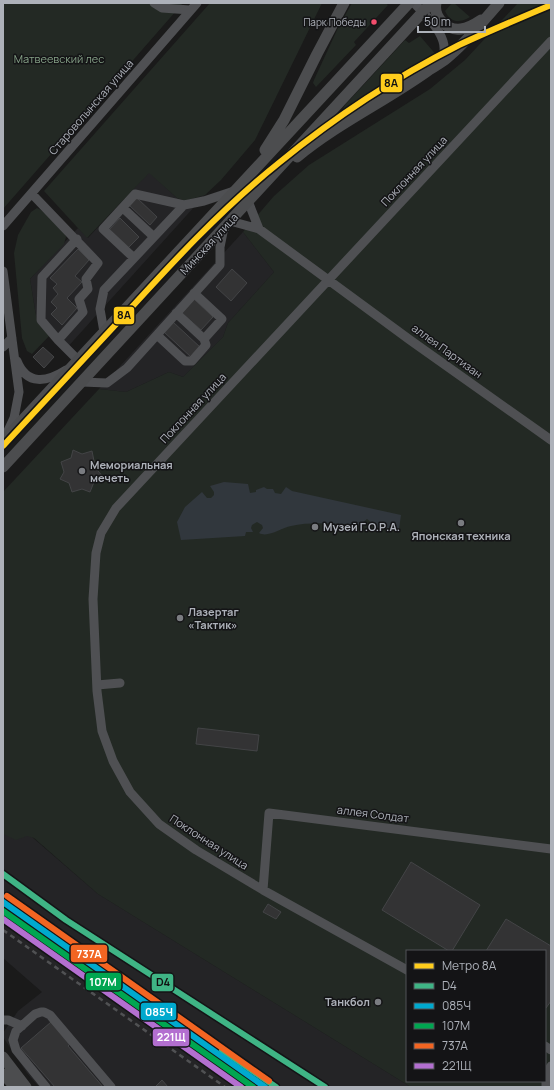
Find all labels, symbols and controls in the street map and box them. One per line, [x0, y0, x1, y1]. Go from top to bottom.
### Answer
scale bar [418, 8, 485, 34]
text: 50 m [424, 13, 451, 30]
place label: Парк Победы [303, 15, 366, 29]
marker: Парк Победы [369, 17, 379, 27]
park label: Матвеевский лес [14, 51, 104, 66]
street label: Староволынская улица [45, 56, 136, 158]
line badge: 8А [380, 73, 403, 93]
text: 8А [384, 75, 399, 90]
street label: Поклонная улица [377, 132, 450, 209]
street label: Минская улица [176, 210, 241, 278]
line badge: 8А [113, 306, 135, 325]
text: 8А [117, 307, 132, 322]
street label: аллея Партизан [409, 320, 486, 381]
street label: Поклонная улица [156, 369, 229, 446]
place label: Мемориальная мечеть [90, 457, 173, 485]
marker: Мемориальная мечеть [77, 466, 87, 476]
marker: Японская техника [456, 518, 466, 528]
place label: Музей Г.О.Р.А. [323, 519, 400, 534]
marker: Музей Г.О.Р.А. [310, 522, 320, 532]
place label: Японская техника [412, 528, 510, 543]
place label: Лазертаг «Тактик» [188, 604, 239, 632]
marker: Лазертаг «Тактик» [175, 613, 185, 623]
street label: аллея Солдат [336, 802, 410, 825]
street label: Поклонная улица [167, 811, 251, 873]
line badge: 737А [70, 944, 108, 963]
text: 737А [76, 946, 102, 961]
legend [406, 950, 546, 1082]
text: Метро 8А [442, 957, 497, 974]
line badge: 107М [85, 972, 122, 991]
line badge: D4 [151, 973, 174, 992]
text: 107М [89, 974, 117, 989]
text: D4 [156, 974, 170, 989]
text: D4 [442, 977, 457, 994]
place label: Танкбол [325, 994, 370, 1009]
marker: Танкбол [373, 997, 383, 1007]
text: 085Ч [442, 997, 471, 1014]
line badge: 085Ч [140, 1002, 177, 1021]
text: 085Ч [145, 1004, 173, 1019]
text: 107М [442, 1017, 470, 1034]
line badge: 221Щ [152, 1028, 190, 1047]
text: 221Щ [157, 1029, 186, 1044]
text: 737А [442, 1037, 468, 1054]
text: 221Щ [442, 1057, 471, 1074]

